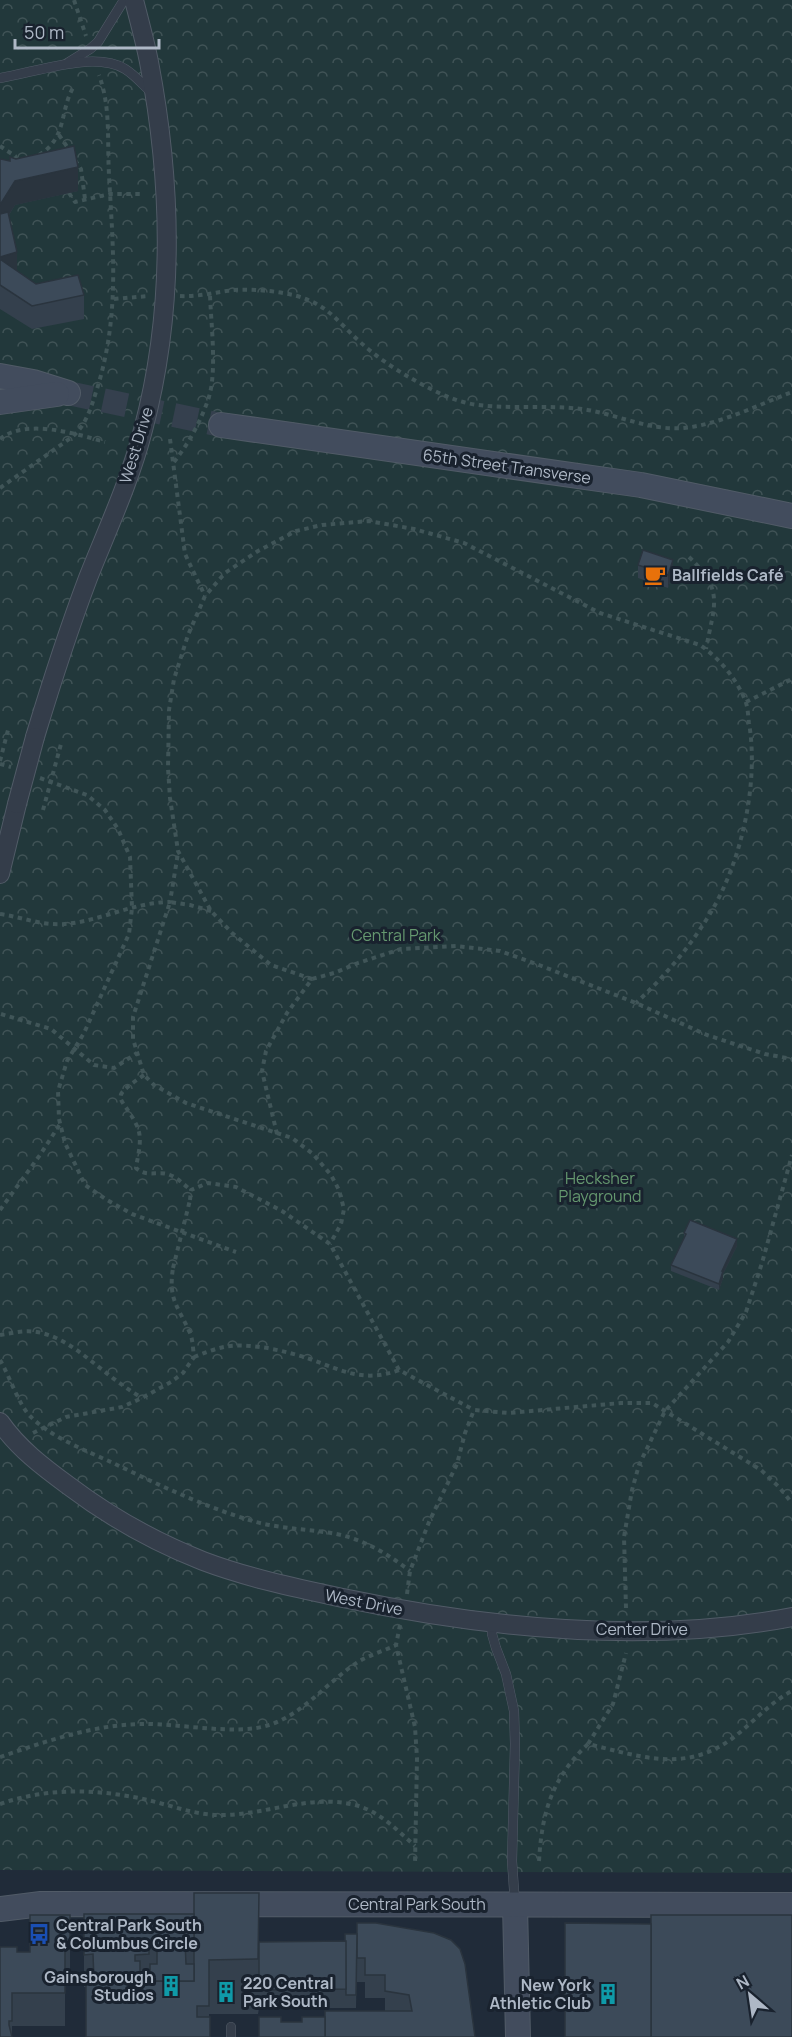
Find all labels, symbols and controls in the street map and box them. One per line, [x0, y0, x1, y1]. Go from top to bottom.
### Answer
scale bar [15, 12, 159, 50]
text: 50 m [24, 20, 64, 44]
street label: West Drive [114, 404, 158, 486]
street label: 65th Street Transverse [422, 443, 592, 489]
cafe icon: Ballfields Café [643, 563, 667, 587]
place label: Ballfields Café [672, 564, 784, 586]
park label: Central Park [351, 924, 442, 946]
park label: Hecksher Playground [558, 1167, 642, 1207]
street label: West Drive [323, 1584, 405, 1620]
street label: Center Drive [596, 1618, 688, 1640]
street label: Central Park South [348, 1893, 486, 1915]
place label: Central Park South & Columbus Circle [56, 1914, 202, 1954]
bus stop icon: Central Park South & Columbus Circle [27, 1922, 51, 1946]
north arrow [720, 1965, 780, 2025]
place label: Gainsborough Studios [44, 1966, 154, 2006]
text: N [732, 1969, 753, 1994]
place label: 220 Central Park South [243, 1972, 334, 2012]
building icon: Gainsborough Studios [159, 1974, 183, 1998]
place label: New York Athletic Club [490, 1974, 591, 2014]
building icon: 220 Central Park South [214, 1980, 238, 2004]
building icon: New York Athletic Club [596, 1982, 620, 2006]

